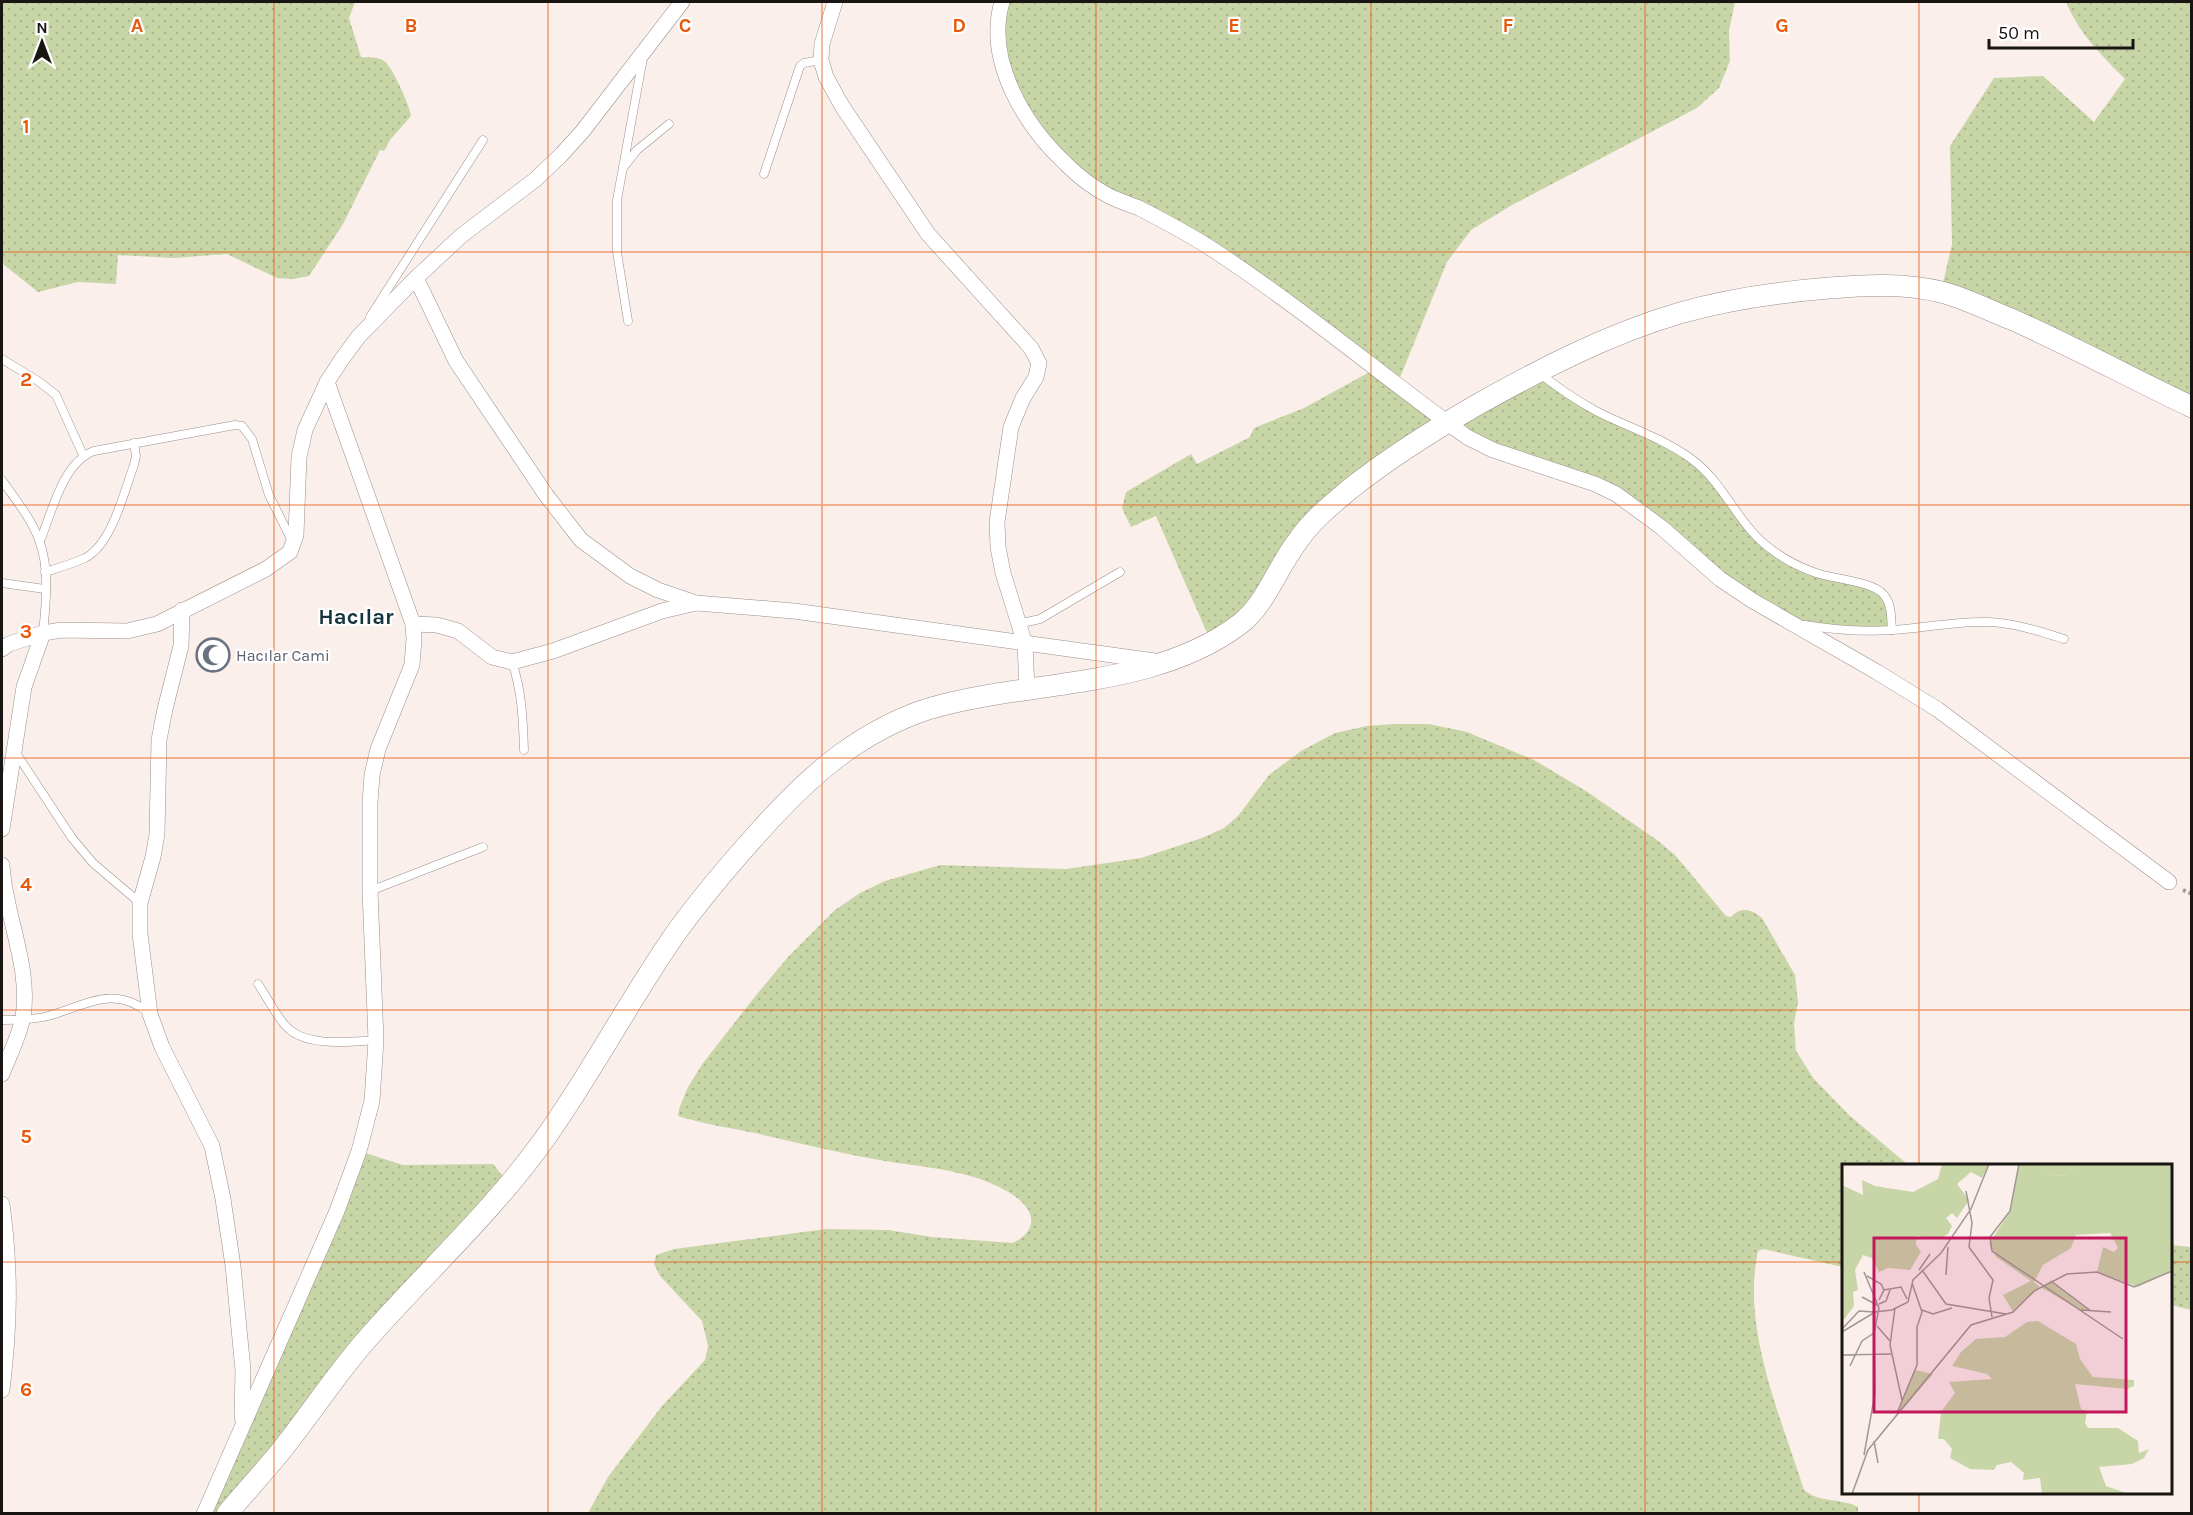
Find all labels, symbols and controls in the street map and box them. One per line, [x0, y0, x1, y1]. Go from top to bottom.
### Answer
north arrow [12, 12, 72, 72]
scale bar [1989, 12, 2133, 50]
text: A [131, 14, 144, 37]
text: B [405, 14, 417, 37]
text: C [679, 14, 691, 37]
text: D [952, 14, 966, 37]
text: E [1228, 14, 1240, 37]
text: F [1503, 14, 1514, 37]
text: G [1775, 14, 1789, 37]
text: N [36, 18, 48, 37]
text: 50 m [1998, 22, 2040, 44]
text: 1 [22, 115, 30, 138]
text: 2 [20, 368, 32, 391]
district label: Hacılar [318, 604, 394, 630]
text: 3 [20, 620, 32, 643]
mosque icon: Hacılar Cami [195, 637, 231, 673]
place label: Hacılar Cami [236, 646, 330, 665]
text: 4 [20, 873, 32, 896]
text: 5 [20, 1125, 32, 1148]
inset map [1842, 1164, 2172, 1494]
text: 6 [20, 1378, 32, 1401]

